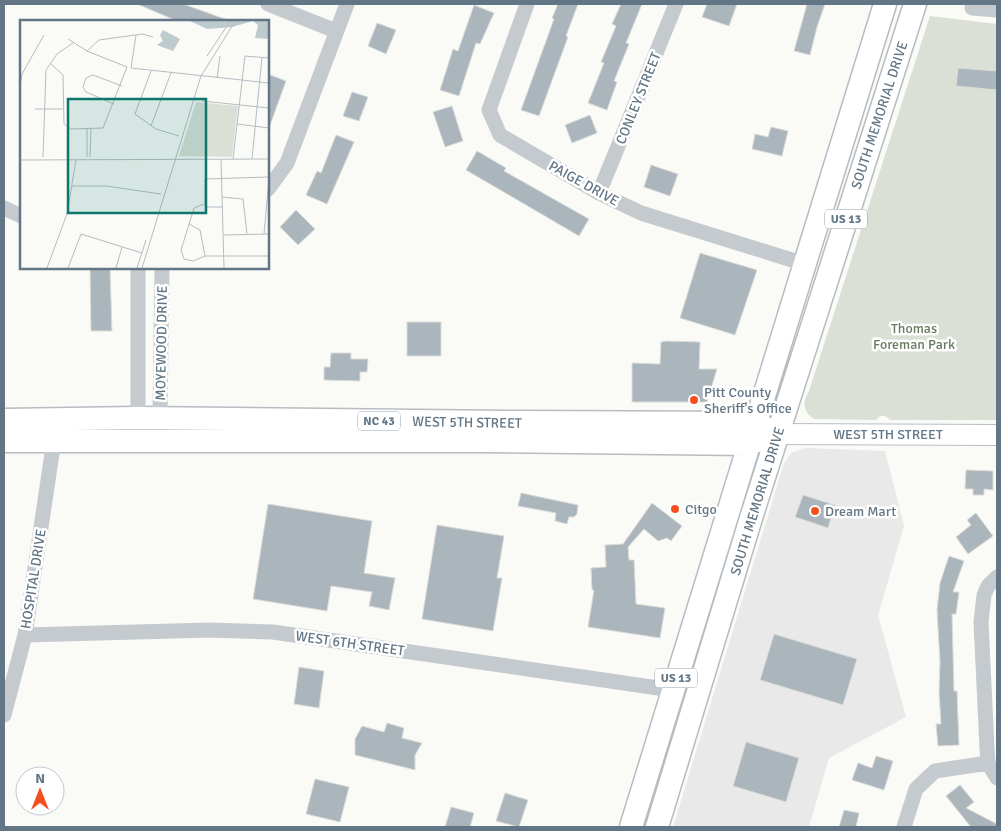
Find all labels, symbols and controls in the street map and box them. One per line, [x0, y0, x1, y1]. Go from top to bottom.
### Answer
inset map [20, 20, 269, 269]
street label: SOUTH MEMORIAL DRIVE [848, 39, 911, 191]
street label: CONLEY STREET [612, 50, 665, 147]
street label: PAIGE DRIVE [546, 157, 622, 210]
road number: US 13 [825, 210, 867, 228]
street label: MOYEWOOD DRIVE [152, 285, 171, 401]
park label: Thomas Foreman Park [873, 320, 955, 353]
place label: Pitt County Sheriff's Office [704, 384, 792, 417]
marker: Pitt County Sheriff's Office [688, 394, 700, 406]
road number: NC 43 [358, 412, 400, 431]
street label: WEST 5TH STREET [412, 413, 522, 432]
street label: SOUTH MEMORIAL DRIVE [727, 425, 788, 577]
street label: WEST 5TH STREET [833, 426, 943, 443]
place label: Citgo [685, 501, 717, 518]
marker: Citgo [669, 503, 681, 515]
place label: Dream Mart [825, 503, 896, 520]
marker: Dream Mart [809, 505, 821, 517]
street label: HOSPITAL DRIVE [17, 528, 50, 630]
street label: WEST 6TH STREET [294, 627, 405, 660]
road number: US 13 [655, 668, 697, 688]
north arrow [15, 766, 65, 816]
text: N [35, 770, 45, 787]

